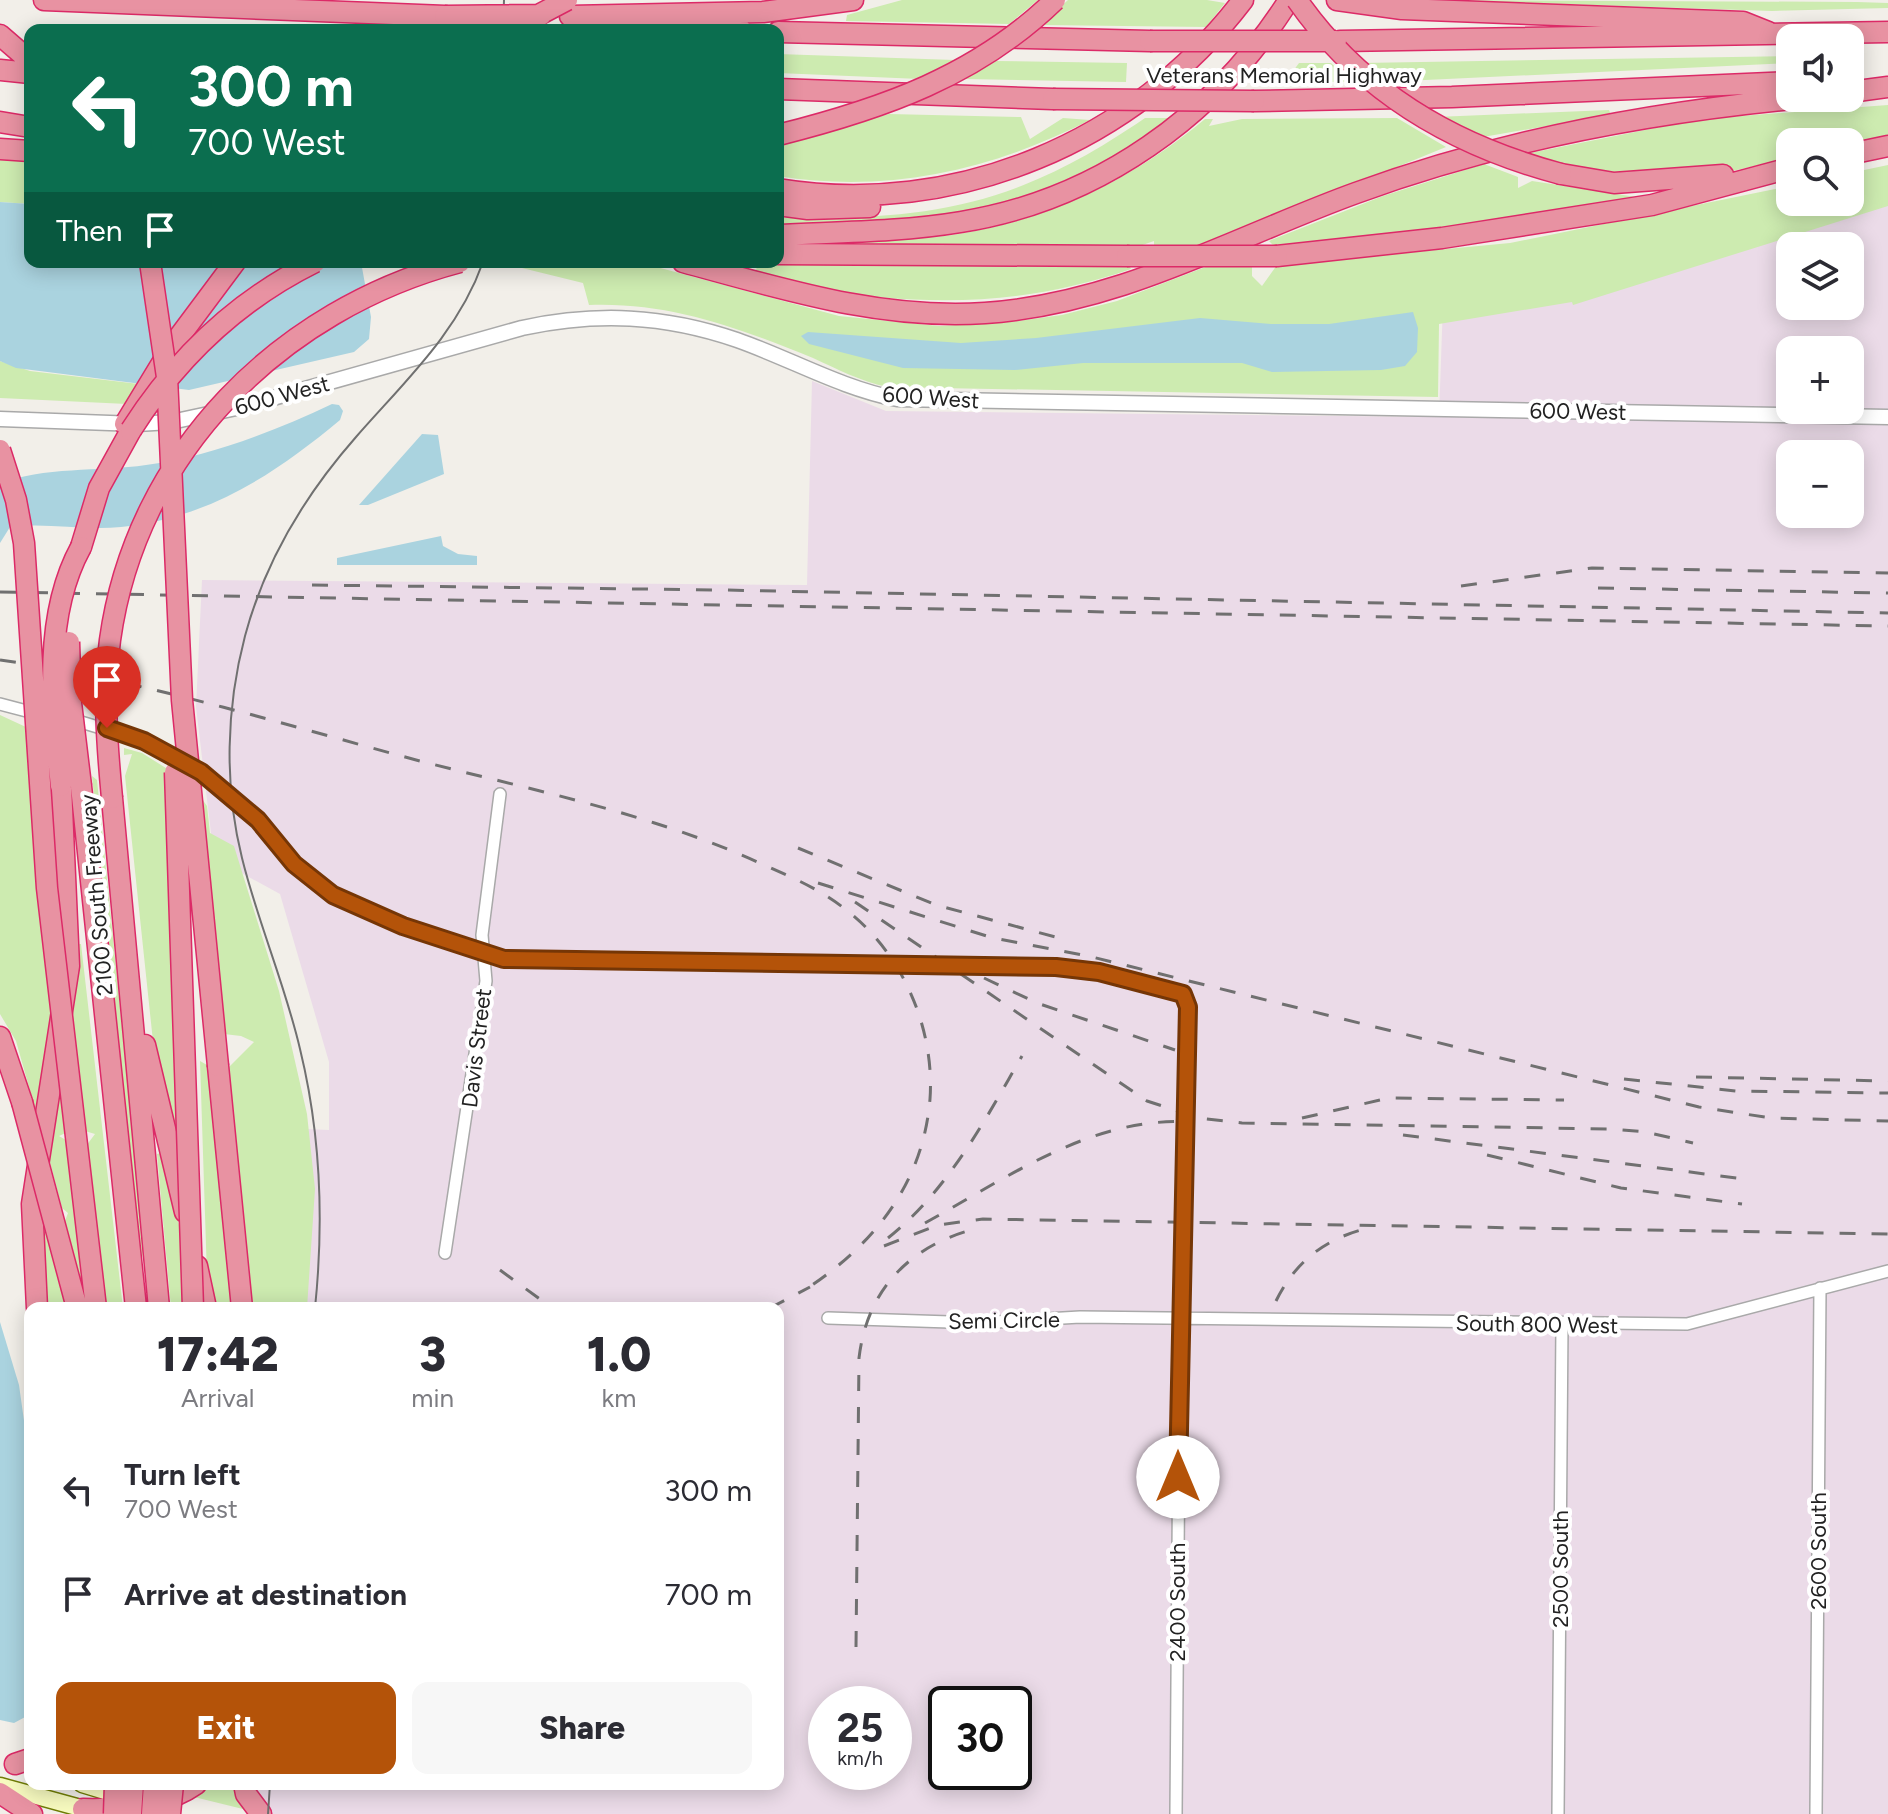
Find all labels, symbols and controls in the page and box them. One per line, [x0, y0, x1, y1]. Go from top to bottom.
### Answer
map controls [1776, 24, 1864, 528]
button: sound [1776, 24, 1864, 112]
text: 300 m [188, 53, 354, 120]
icon: left [56, 56, 160, 160]
street label: Veterans Memorial Highway [1146, 62, 1422, 89]
text: 700 West [188, 121, 346, 164]
button: search [1776, 128, 1864, 216]
icon: arrive [138, 208, 182, 252]
text: Then [56, 212, 122, 249]
button: layers [1776, 232, 1864, 320]
button: + [1776, 336, 1864, 424]
street label: 600 West [232, 370, 332, 421]
street label: 600 West [882, 381, 980, 414]
street label: 600 West [1529, 397, 1627, 426]
button: − [1776, 440, 1864, 528]
pin [73, 646, 141, 728]
icon: arrive [85, 658, 129, 702]
street label: 2100 South Freeway [74, 793, 119, 997]
street label: Davis Street [456, 987, 497, 1109]
street label: Semi Circle [948, 1306, 1060, 1335]
street label: South 800 West [1456, 1310, 1618, 1339]
text: 17:42 [157, 1325, 279, 1383]
text: 3 [419, 1325, 446, 1383]
text: 1.0 [587, 1325, 651, 1383]
text: Arrival [181, 1382, 254, 1414]
text: min [411, 1382, 454, 1414]
text: km [602, 1382, 636, 1414]
position arrow [1136, 1435, 1220, 1519]
text: Turn left [124, 1456, 241, 1493]
icon: left [56, 1468, 100, 1512]
text: 300 m [664, 1472, 752, 1509]
street label: 2600 South [1805, 1492, 1832, 1610]
text: 700 West [124, 1493, 238, 1525]
street label: 2500 South [1547, 1510, 1574, 1628]
street label: 2400 South [1164, 1543, 1191, 1661]
icon: arrive [56, 1572, 100, 1616]
text: Arrive at destination [124, 1576, 407, 1613]
text: 700 m [664, 1576, 752, 1613]
button: Exit [56, 1682, 396, 1774]
button: Share [412, 1682, 752, 1774]
speed limit sign: 30 [928, 1686, 1032, 1790]
text: 25 [837, 1704, 883, 1752]
text: km/h [837, 1746, 883, 1770]

